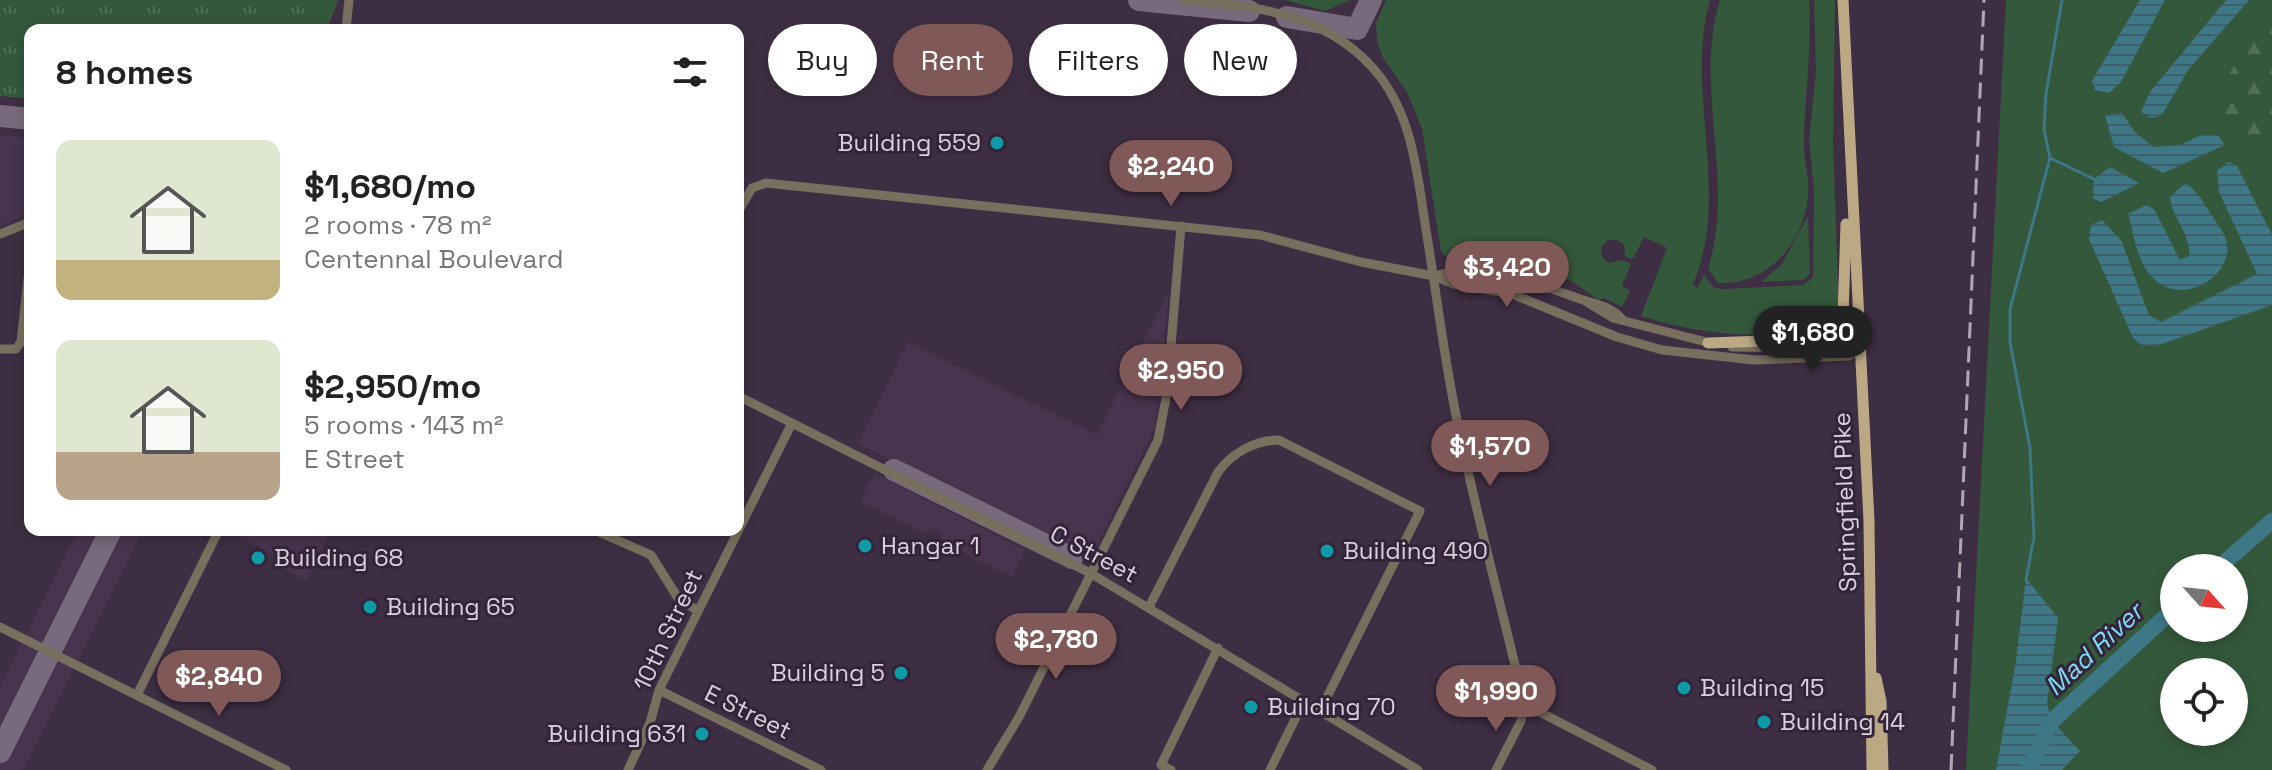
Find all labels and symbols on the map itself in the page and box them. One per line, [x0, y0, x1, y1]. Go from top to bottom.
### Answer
place label: Building 559 [838, 127, 981, 158]
marker: Building 559 [988, 134, 1006, 152]
pin: $2,240 [1106, 140, 1236, 208]
pin: $3,420 [1442, 241, 1572, 309]
pin: $1,680 [1748, 306, 1878, 374]
pin: $2,950 [1116, 344, 1246, 412]
street label: Springfield Pike [1826, 412, 1863, 592]
pin: $1,570 [1425, 420, 1555, 488]
street label: C Street [1045, 518, 1143, 590]
place label: Hangar 1 [881, 530, 980, 561]
place label: Building 490 [1343, 535, 1488, 566]
marker: Hangar 1 [856, 537, 874, 555]
place label: Building 68 [274, 542, 404, 573]
marker: Building 490 [1318, 542, 1336, 560]
marker: Building 68 [249, 549, 267, 567]
north arrow [2160, 554, 2248, 642]
street label: 10th Street [626, 564, 709, 696]
place label: Building 65 [386, 591, 515, 622]
water label: Mad River [2038, 593, 2153, 703]
marker: Building 65 [361, 598, 379, 616]
pin: $2,780 [991, 613, 1121, 681]
pin: $2,840 [154, 650, 284, 718]
place label: Building 5 [771, 657, 885, 688]
marker: Building 5 [892, 664, 910, 682]
pin: $1,990 [1431, 665, 1561, 733]
place label: Building 15 [1700, 672, 1824, 703]
street label: E Street [700, 677, 797, 746]
marker: Building 15 [1675, 679, 1693, 697]
place label: Building 70 [1267, 691, 1396, 722]
marker: Building 70 [1242, 698, 1260, 716]
place label: Building 14 [1780, 706, 1905, 737]
marker: Building 14 [1755, 713, 1773, 731]
place label: Building 631 [547, 718, 686, 749]
marker: Building 631 [693, 725, 711, 743]

